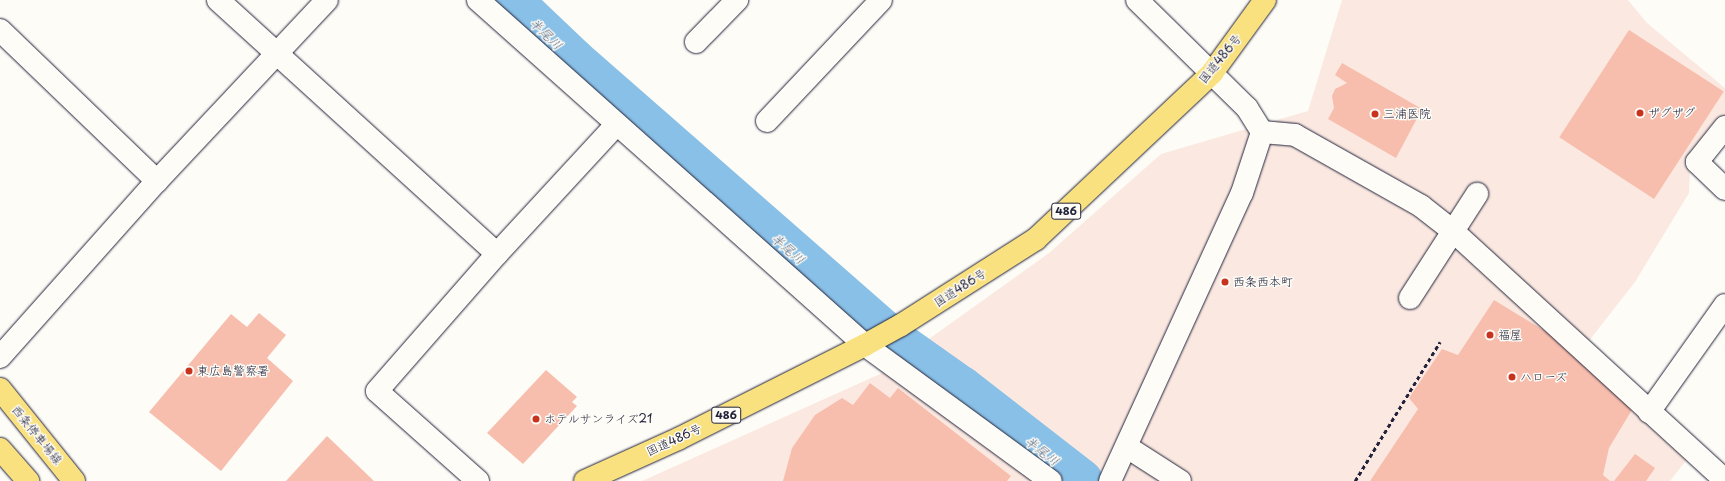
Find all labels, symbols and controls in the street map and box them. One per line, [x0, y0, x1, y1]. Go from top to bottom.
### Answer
water label: 半尾川 [527, 15, 565, 53]
street label: 国道486号 [1196, 31, 1244, 87]
place label: ザグザグ [1648, 106, 1696, 120]
place label: 三浦医院 [1383, 107, 1431, 121]
marker: ザグザグ [1635, 108, 1645, 118]
marker: 三浦医院 [1370, 109, 1380, 119]
road number: 486 [1051, 202, 1081, 220]
water label: 半尾川 [768, 230, 808, 268]
street label: 国道486号 [931, 266, 989, 310]
place label: 西条西本町 [1233, 275, 1293, 289]
marker: 西条西本町 [1220, 277, 1230, 287]
place label: 福屋 [1498, 328, 1522, 342]
marker: 福屋 [1485, 330, 1495, 340]
place label: 東広島警察署 [197, 364, 269, 378]
marker: 東広島警察署 [184, 366, 194, 376]
place label: ハローズ [1520, 370, 1568, 384]
marker: ハローズ [1507, 372, 1517, 382]
street label: 西条停車場線 [9, 402, 65, 468]
road number: 486 [711, 406, 741, 424]
place label: ホテルサンライズ21 [544, 412, 654, 426]
marker: ホテルサンライズ21 [531, 414, 541, 424]
street label: 国道486号 [644, 421, 704, 459]
water label: 半尾川 [1022, 433, 1062, 469]

